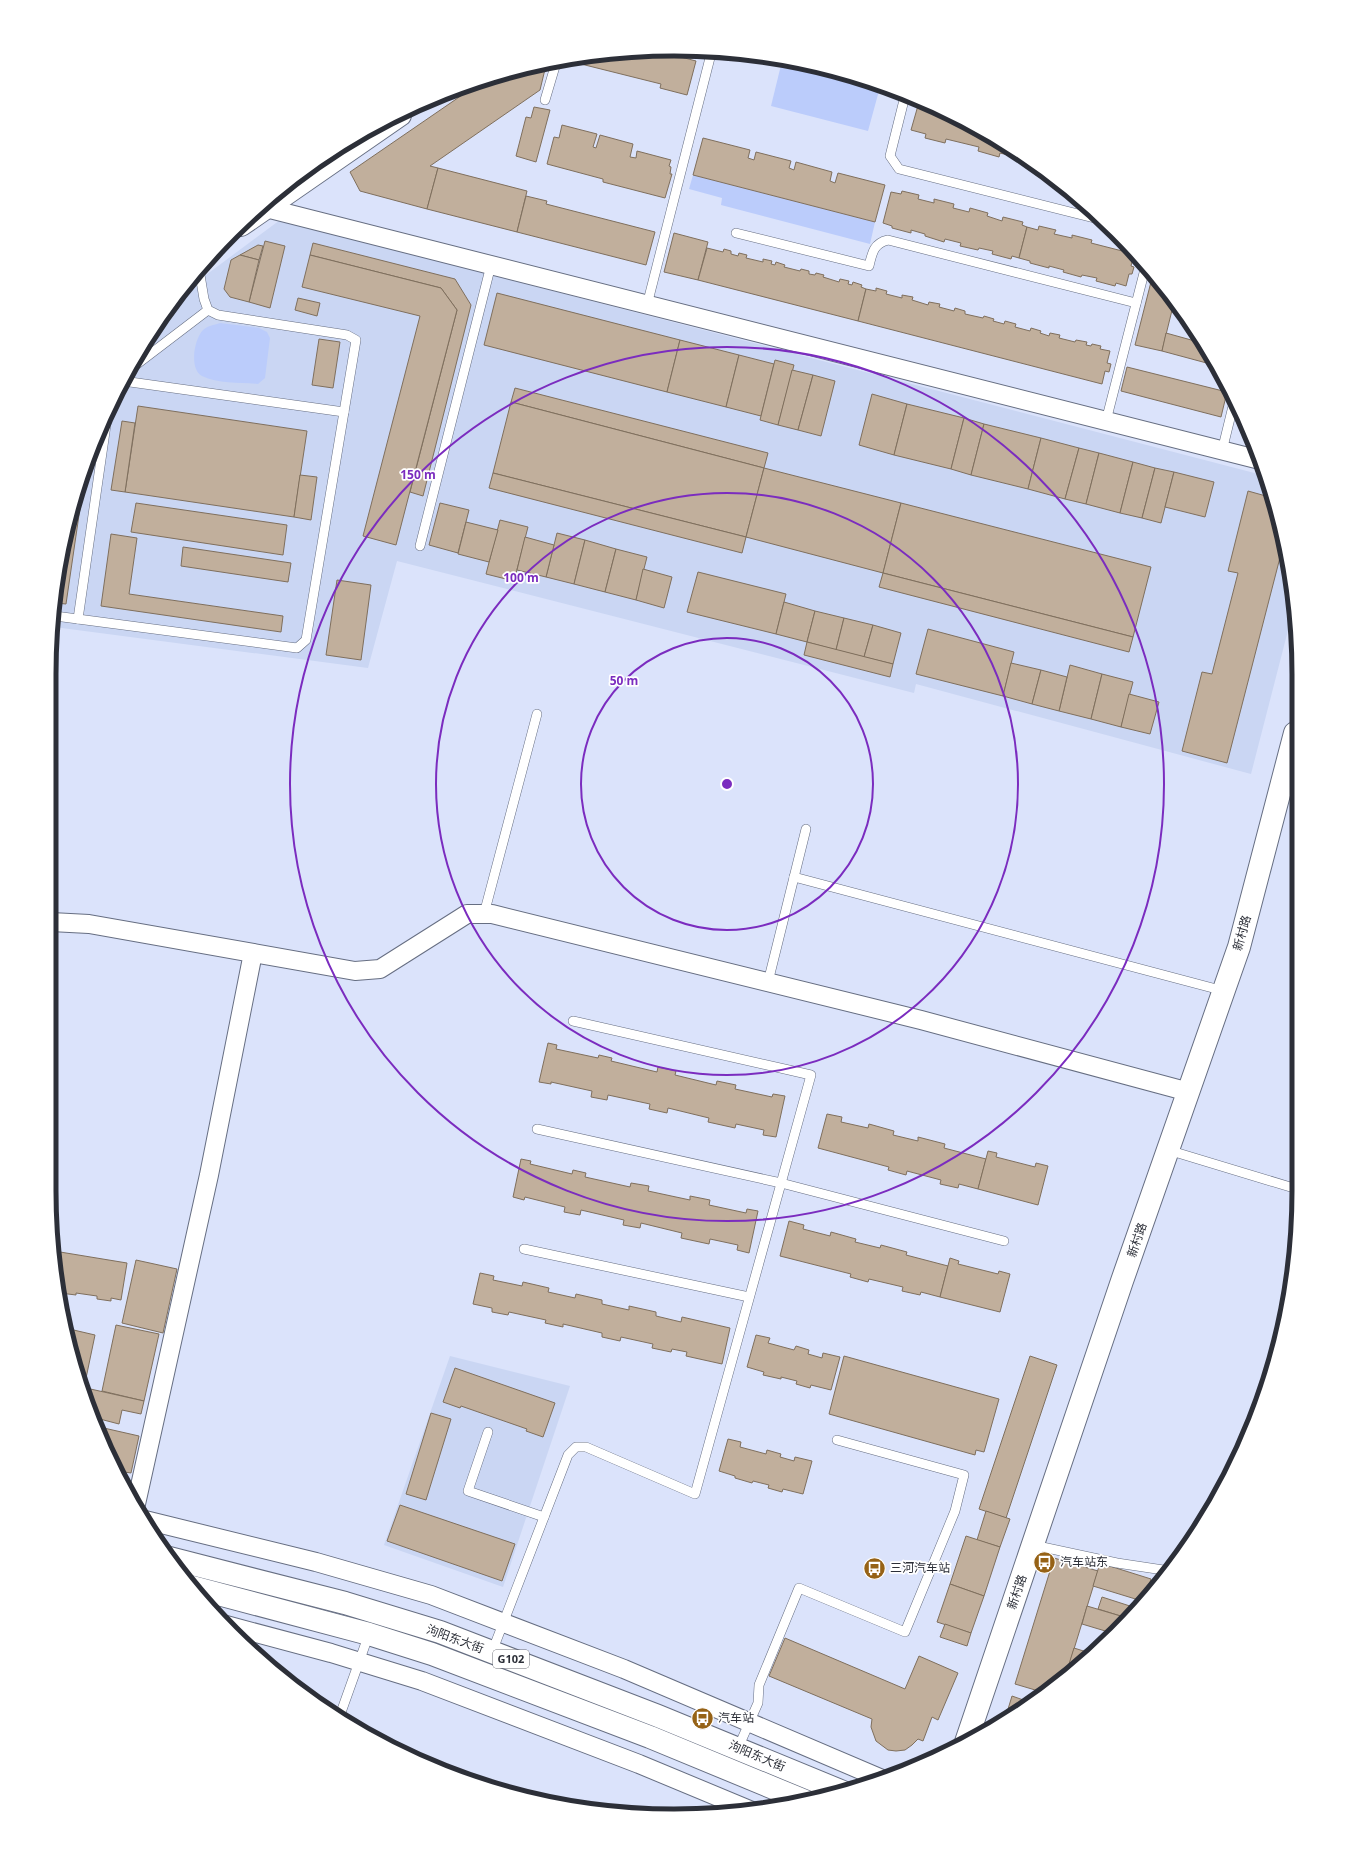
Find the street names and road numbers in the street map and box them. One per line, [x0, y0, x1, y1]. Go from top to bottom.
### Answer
street label: 新村路 [1228, 913, 1255, 953]
street label: 新村路 [1123, 1220, 1150, 1260]
street label: 新村路 [1003, 1572, 1030, 1612]
street label: 泃阳东大街 [424, 1620, 486, 1657]
road number: G102 [493, 1650, 529, 1668]
street label: 泃阳东大街 [726, 1736, 788, 1775]

